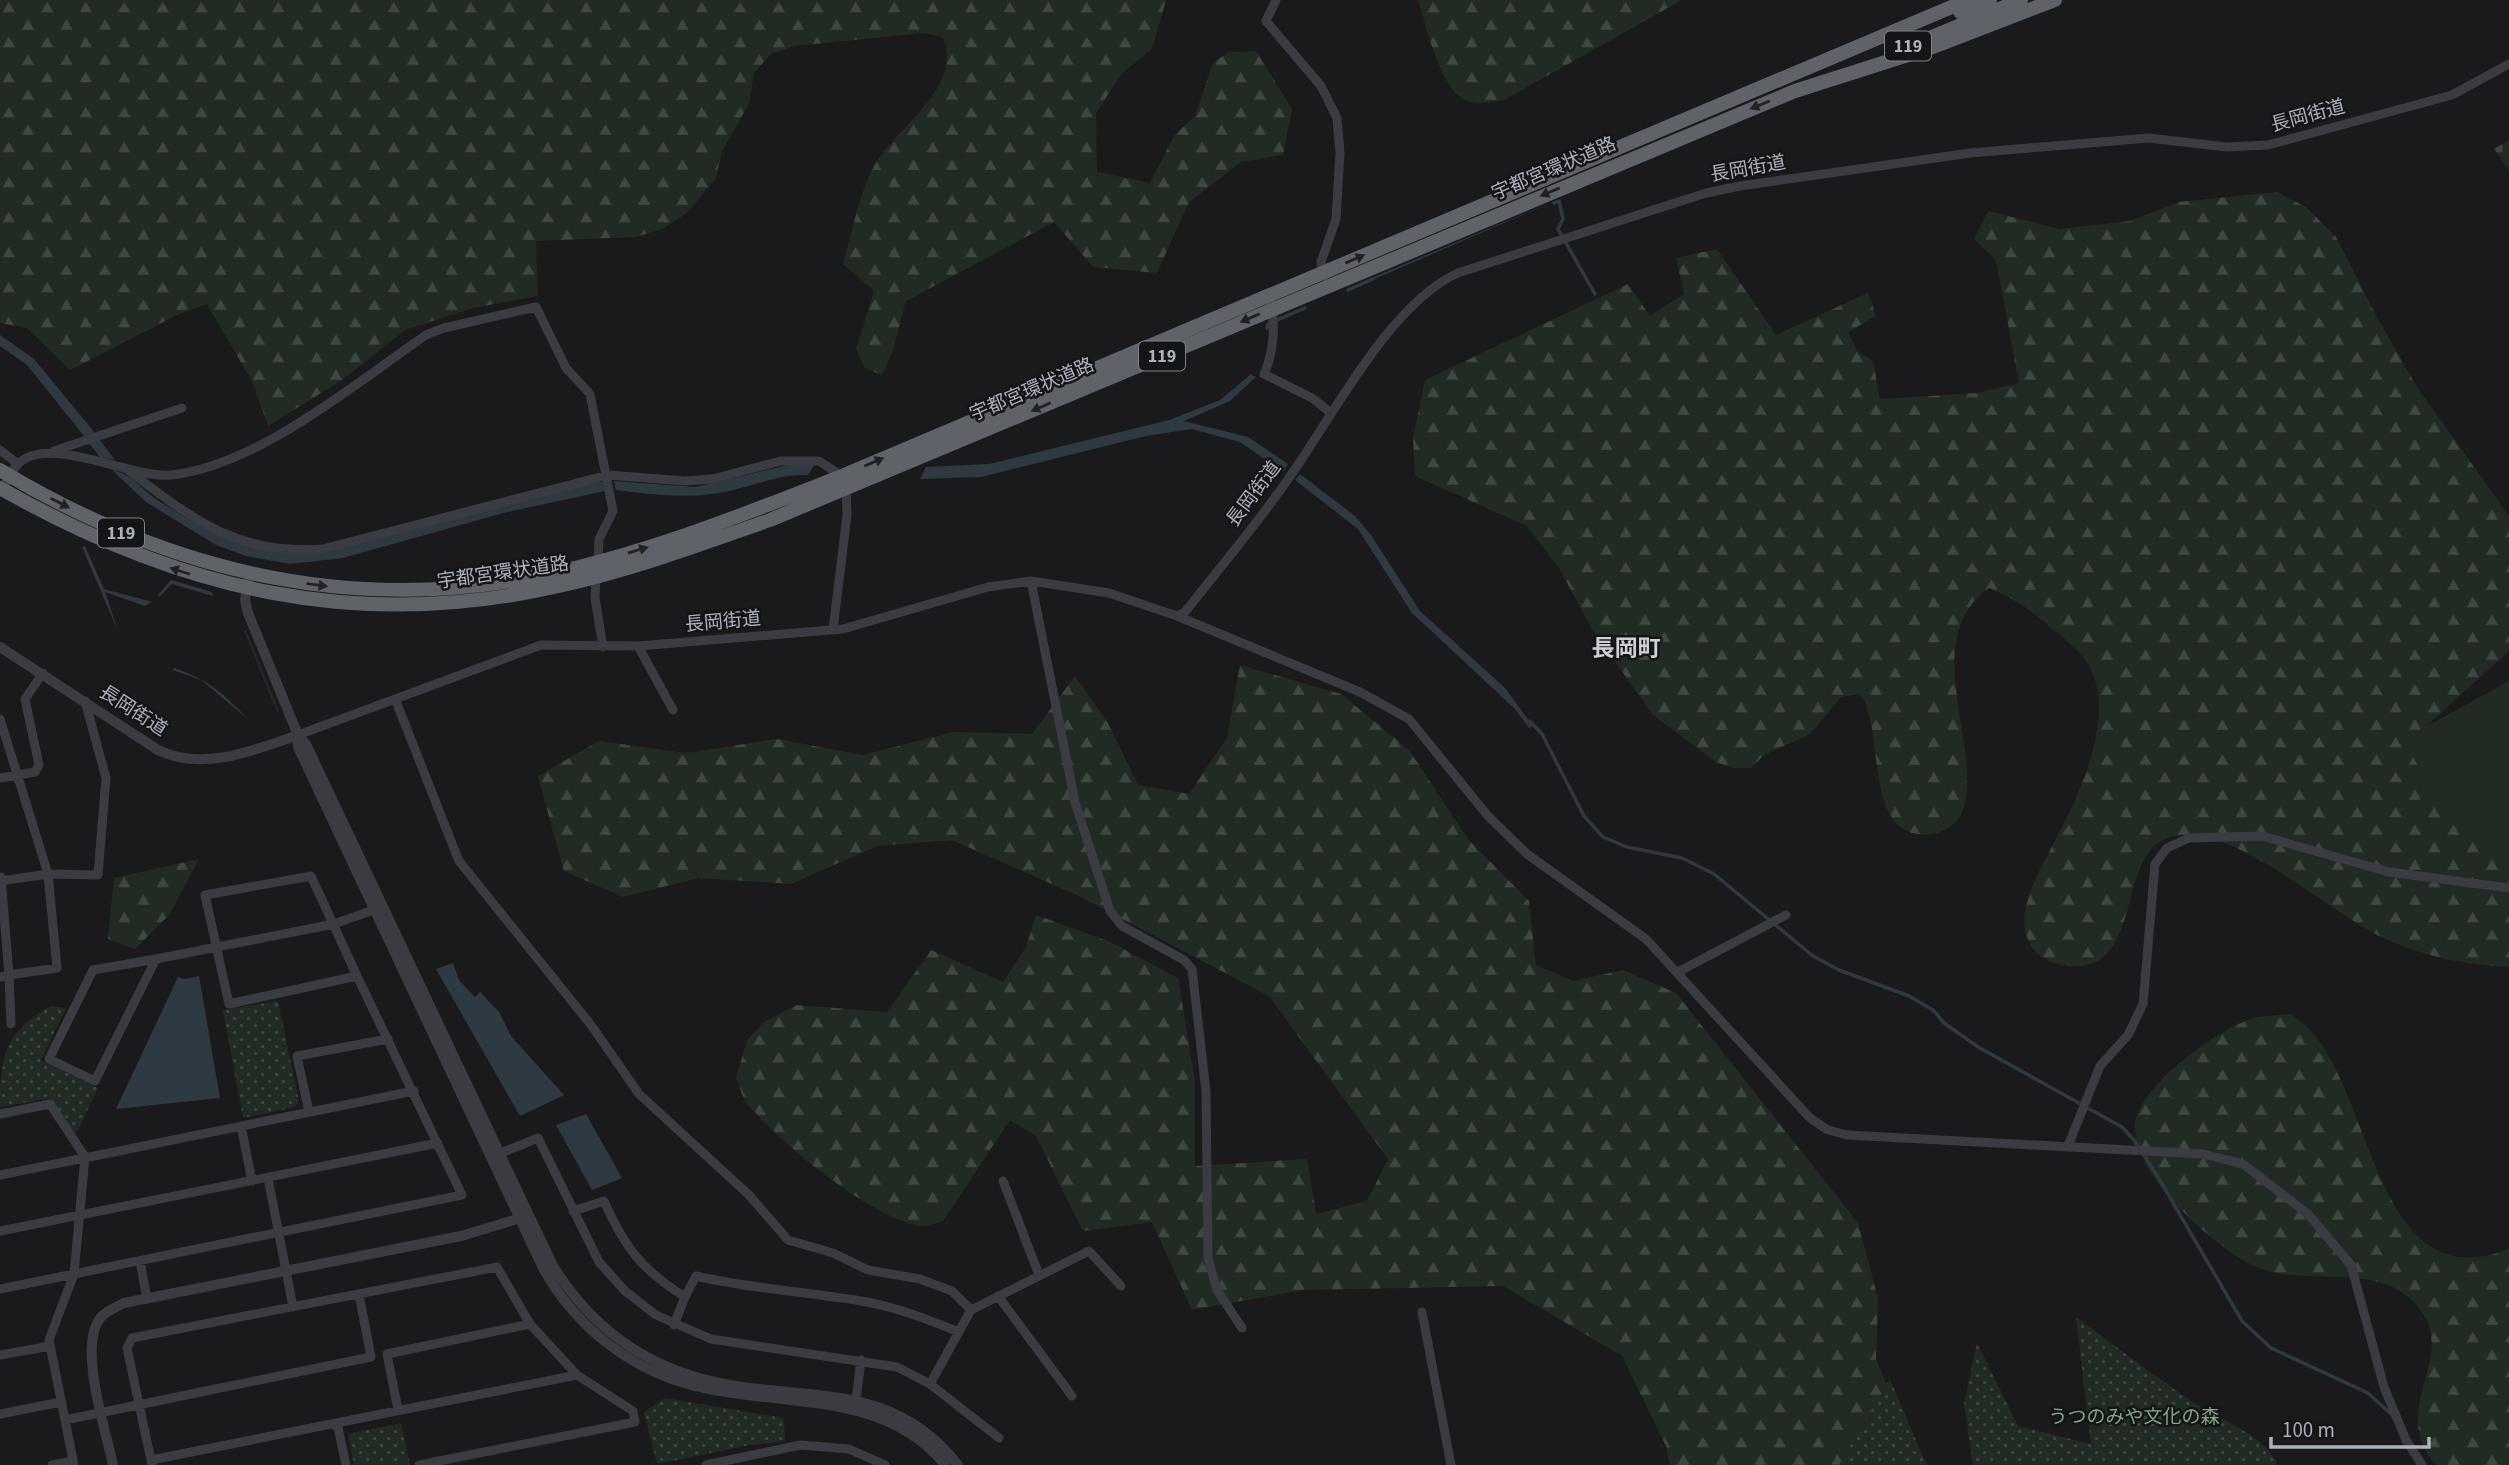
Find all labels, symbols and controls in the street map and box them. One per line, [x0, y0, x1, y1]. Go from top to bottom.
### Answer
road number: 119 [1885, 32, 1931, 60]
street label: 長岡街道 [2268, 93, 2348, 139]
one-way arrow [1750, 99, 1771, 110]
street label: 宇都宮環状道路 [1488, 131, 1620, 207]
street label: 長岡街道 [1708, 149, 1788, 189]
one-way arrow [1540, 186, 1560, 198]
one-way arrow [1344, 253, 1365, 264]
one-way arrow [1240, 313, 1261, 324]
road number: 119 [1139, 342, 1185, 370]
street label: 宇都宮環状道路 [966, 352, 1098, 428]
one-way arrow [1030, 402, 1051, 413]
one-way arrow [864, 456, 884, 468]
street label: 長岡街道 [1220, 456, 1288, 532]
one-way arrow [50, 497, 70, 509]
road number: 119 [98, 518, 144, 548]
one-way arrow [628, 545, 649, 555]
street label: 宇都宮環状道路 [435, 550, 571, 596]
one-way arrow [170, 565, 191, 576]
one-way arrow [306, 580, 328, 591]
street label: 長岡街道 [684, 605, 762, 639]
district label: 長岡町 [1592, 632, 1661, 665]
street label: 長岡街道 [94, 679, 172, 743]
park label: うつのみや文化の森 [2048, 1404, 2220, 1431]
scale bar [2271, 1406, 2428, 1450]
text: 100 m [2282, 1415, 2335, 1445]

